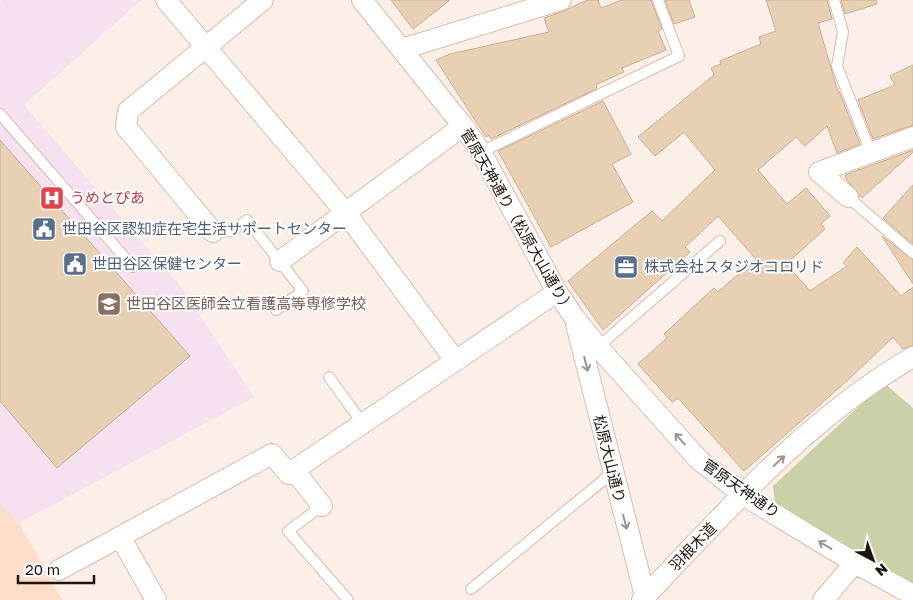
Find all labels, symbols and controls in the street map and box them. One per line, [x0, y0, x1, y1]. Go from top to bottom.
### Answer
street label: 菅原天神通り（松原大山通り） [458, 125, 578, 316]
hospital icon: うめとぴあ [39, 185, 65, 211]
place label: うめとぴあ [70, 188, 145, 206]
public building icon: 世田谷区認知症在宅生活サポートセンター [31, 216, 57, 242]
place label: 世田谷区認知症在宅生活サポートセンター [62, 219, 347, 237]
public building icon: 世田谷区保健センター [62, 251, 88, 277]
place label: 世田谷区保健センター [92, 254, 242, 272]
office icon: 株式会社スタジオコロリド [613, 254, 639, 280]
place label: 株式会社スタジオコロリド [644, 257, 824, 275]
school or university icon: 世田谷区医師会立看護高等専修学校 [96, 291, 122, 317]
place label: 世田谷区医師会立看護高等専修学校 [126, 294, 366, 312]
one-way arrow [581, 356, 591, 372]
street label: 松原大山通り [590, 413, 630, 505]
one-way arrow [675, 433, 686, 446]
street label: 菅原天神通り [700, 455, 784, 521]
one-way arrow [773, 455, 785, 467]
one-way arrow [621, 513, 630, 529]
street label: 羽根木道 [665, 518, 720, 574]
north arrow [848, 535, 898, 585]
one-way arrow [819, 539, 833, 549]
scale bar [18, 552, 94, 584]
text: 20 m [25, 560, 60, 578]
text: N [872, 560, 891, 580]

